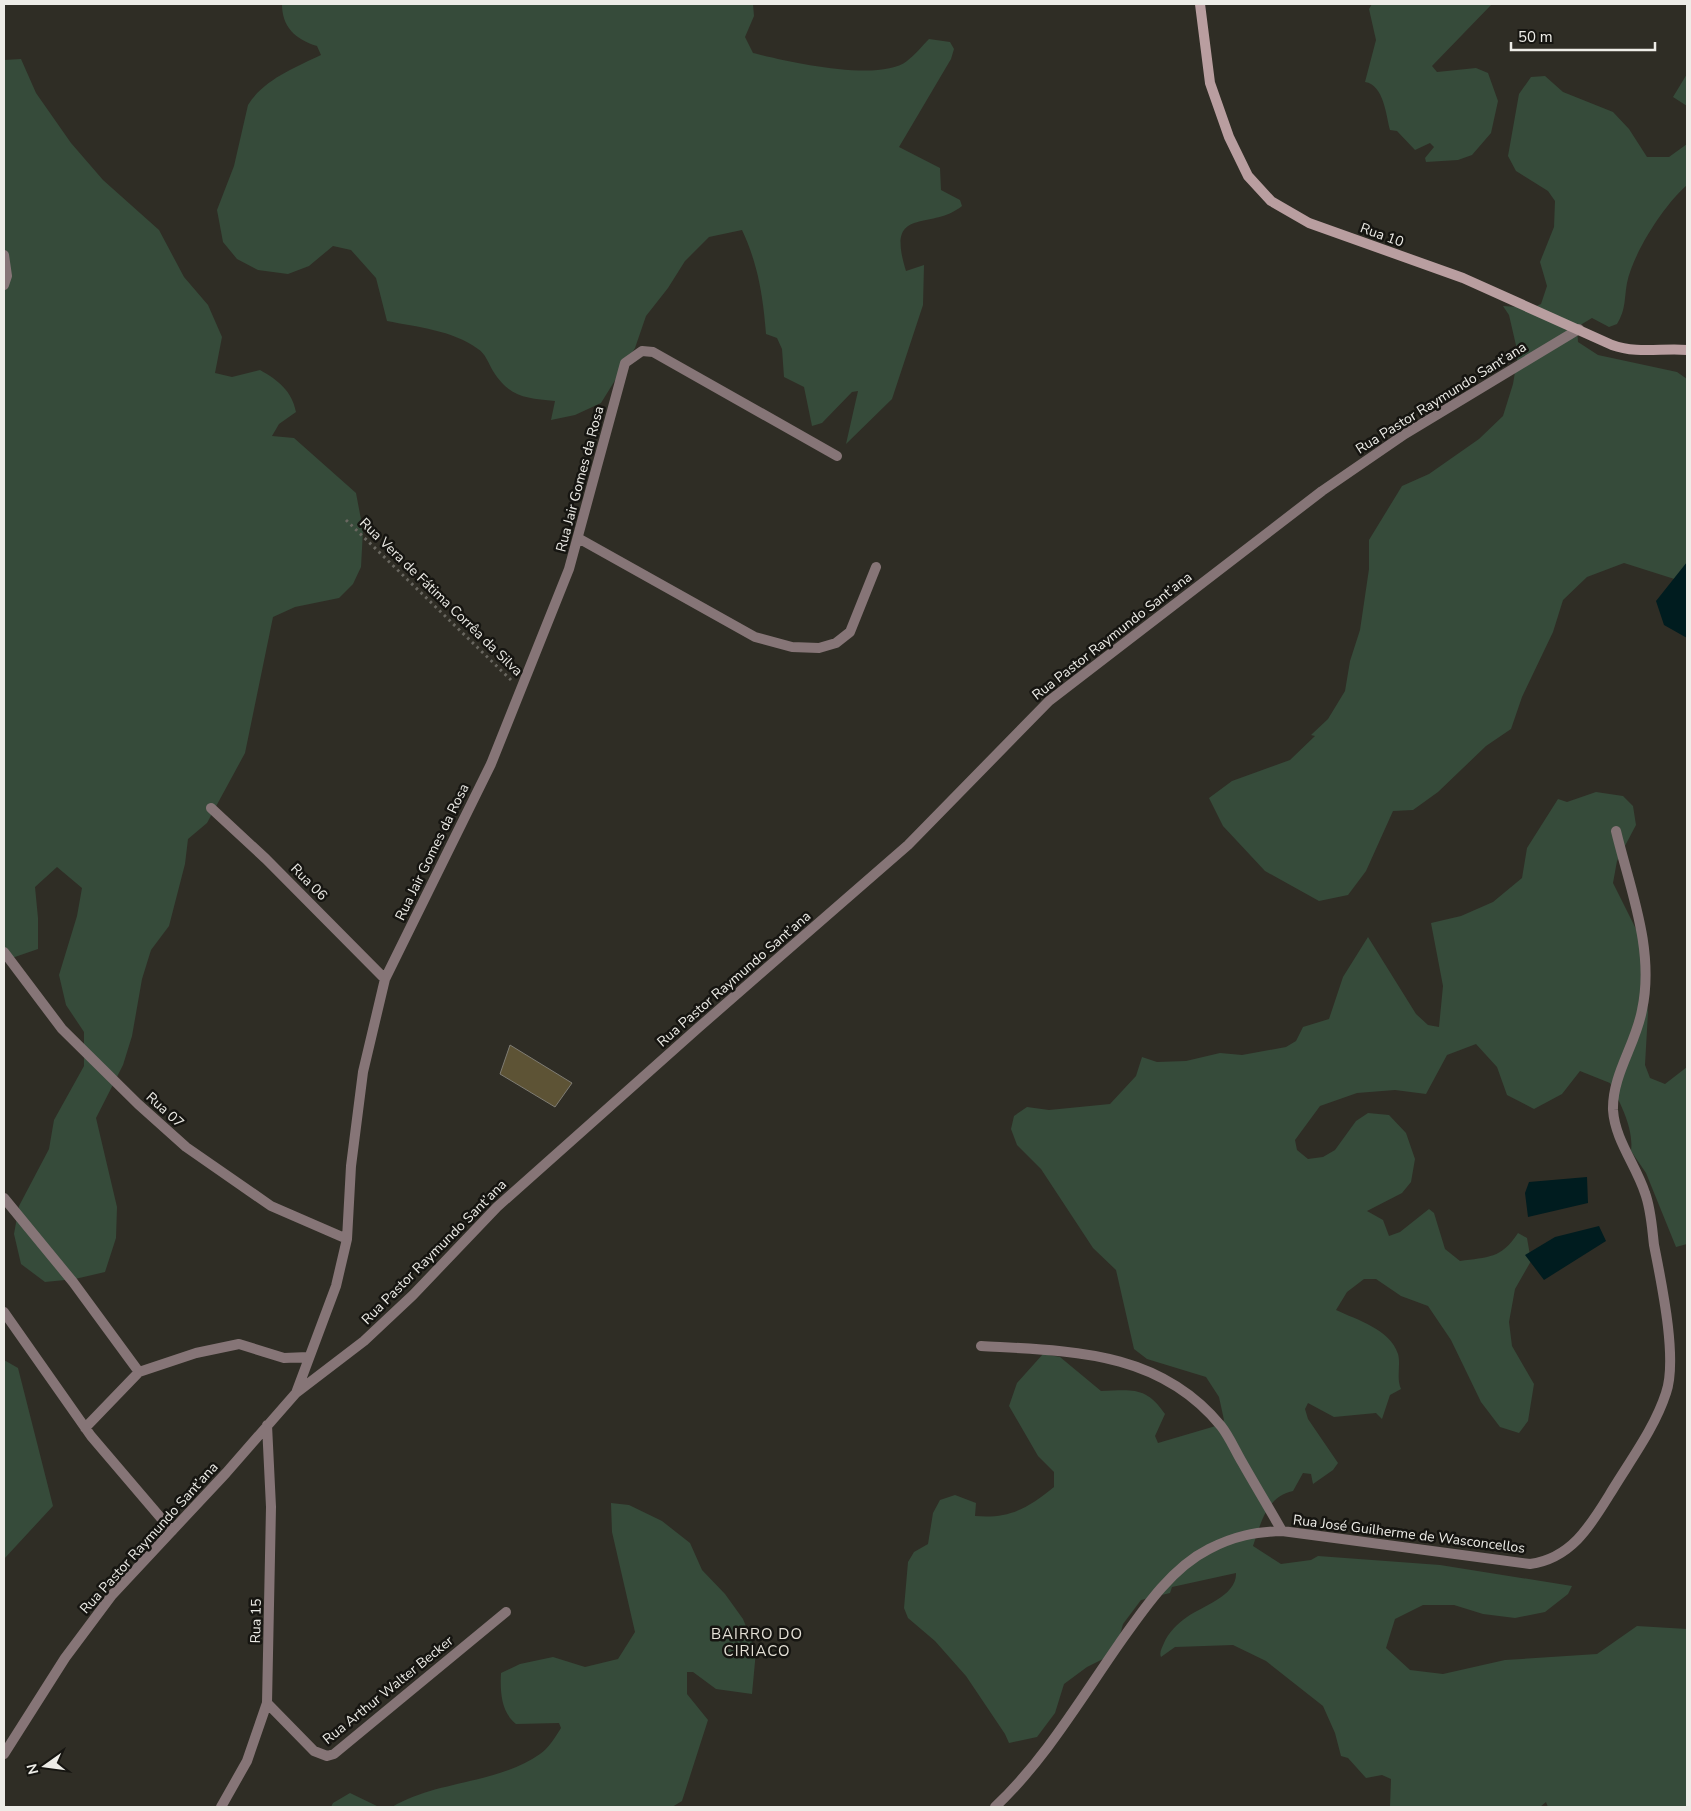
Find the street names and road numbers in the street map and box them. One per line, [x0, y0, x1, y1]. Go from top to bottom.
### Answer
street label: Rua 10 [1358, 218, 1406, 252]
street label: Rua Pastor Raymundo Sant’ana [1352, 337, 1530, 459]
street label: Rua Jair Gomes da Rosa [551, 404, 609, 554]
street label: Rua Vera de Fátima Corrêa da Silva [355, 514, 527, 680]
street label: Rua Pastor Raymundo Sant’ana [1028, 568, 1196, 704]
street label: Rua Jair Gomes da Rosa [391, 780, 473, 924]
street label: Rua 06 [286, 859, 332, 905]
street label: Rua Pastor Raymundo Sant’ana [653, 907, 815, 1051]
street label: Rua 07 [142, 1088, 188, 1132]
street label: Rua Pastor Raymundo Sant’ana [357, 1175, 511, 1329]
street label: Rua Pastor Raymundo Sant’ana [76, 1458, 222, 1618]
street label: Rua José Guilherme de Wasconcellos [1292, 1510, 1526, 1558]
street label: Rua 15 [246, 1598, 266, 1644]
street label: Rua Arthur Walter Becker [319, 1631, 457, 1749]

